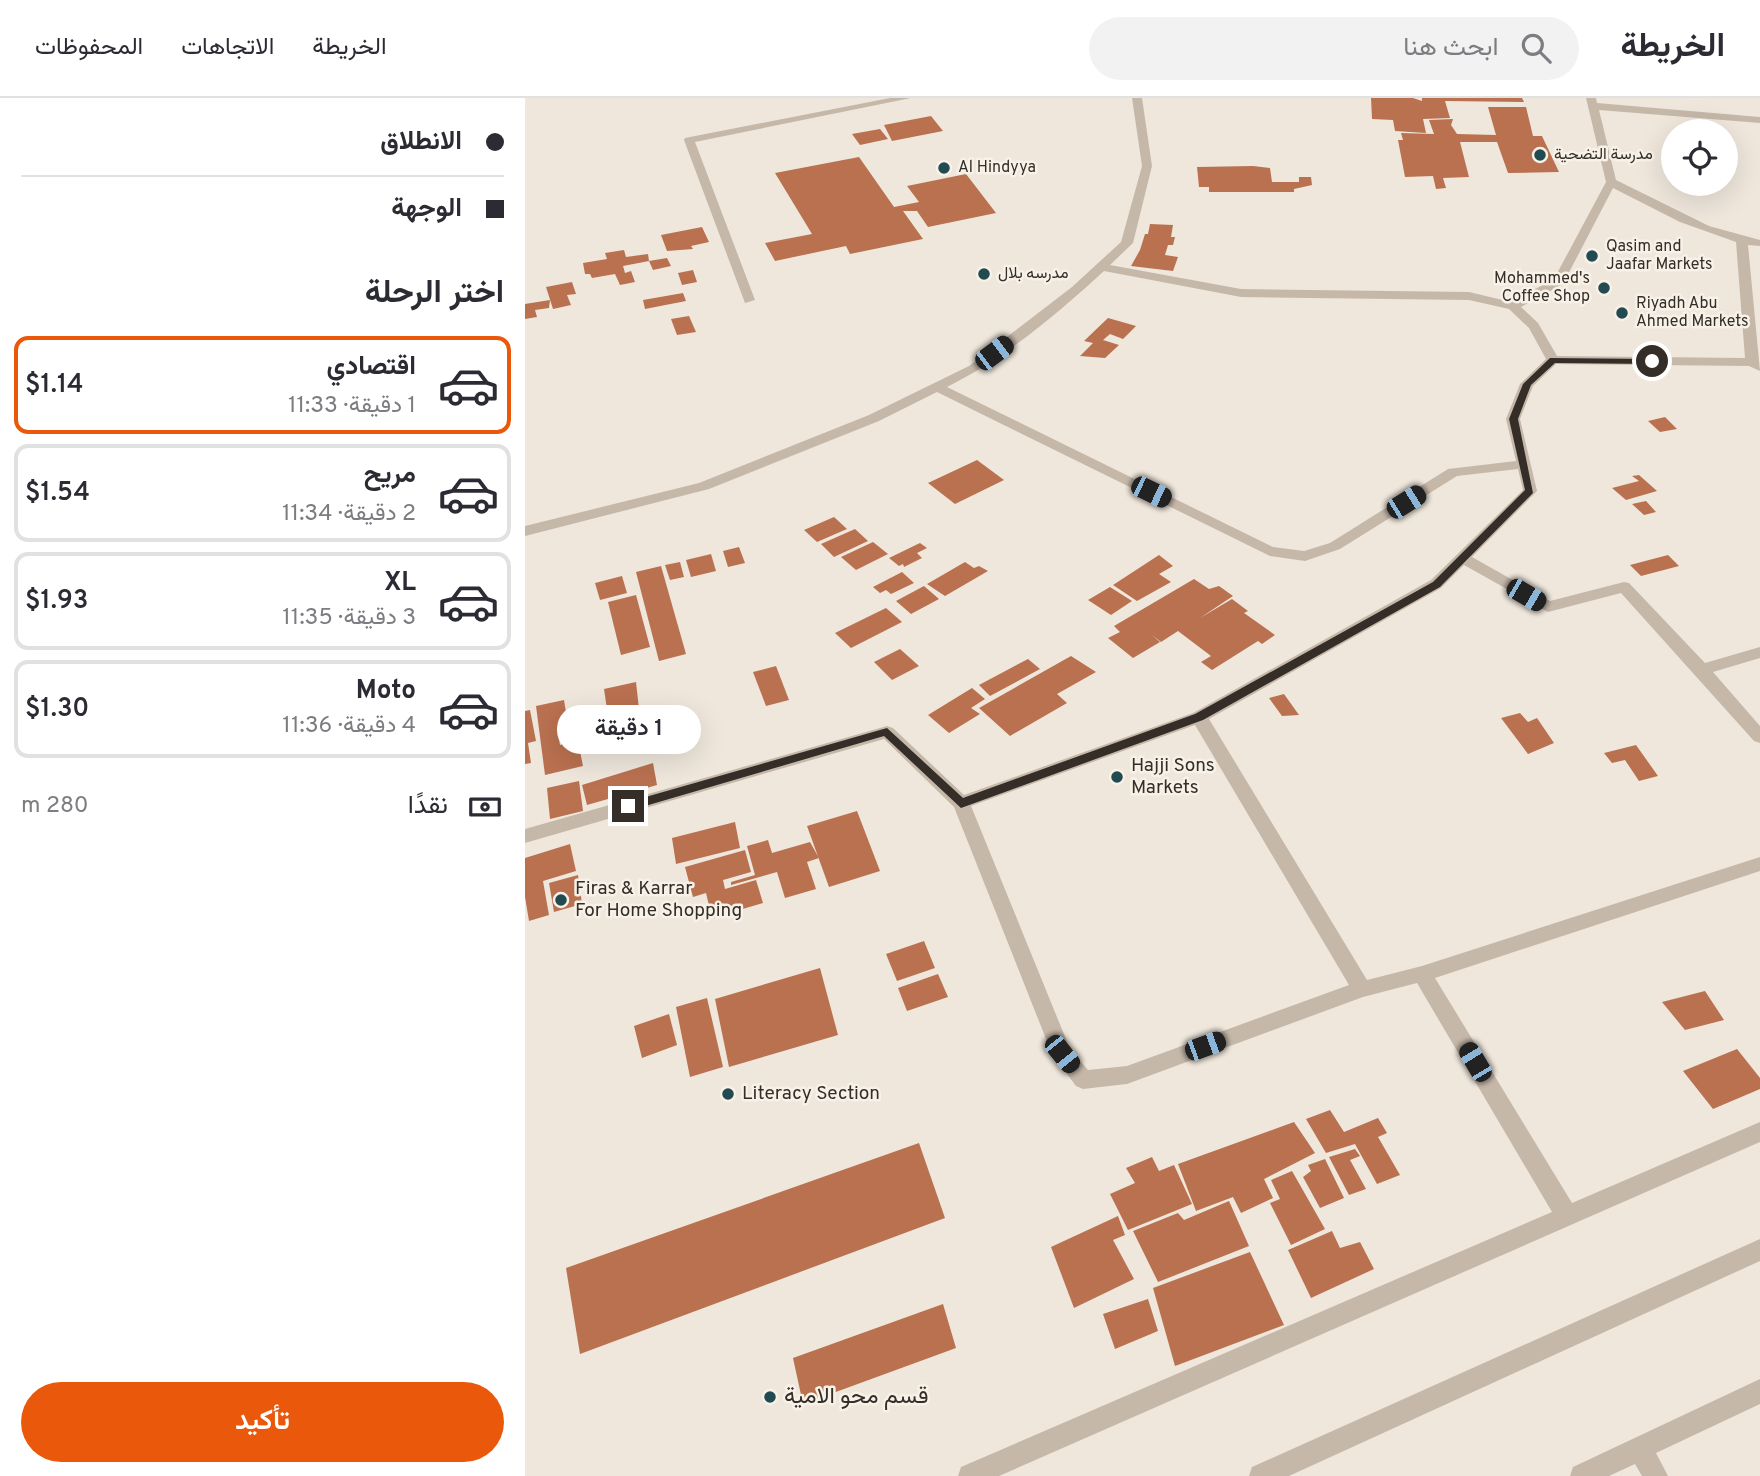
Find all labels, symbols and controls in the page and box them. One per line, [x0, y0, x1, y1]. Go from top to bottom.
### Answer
search box [1089, 17, 1579, 80]
text: الخريطة [1621, 27, 1725, 69]
icon: search [1517, 29, 1555, 67]
text: ابحث هنا [1403, 32, 1499, 65]
text: المحفوظات [35, 33, 143, 63]
text: الاتجاهات [181, 33, 274, 63]
text: الخريطة [312, 33, 387, 63]
map controls [1661, 119, 1738, 196]
button: locate [1661, 119, 1738, 196]
text: الانطلاق [380, 126, 462, 159]
place label: مدرسة التضحية [1554, 145, 1653, 165]
marker: مدرسة التضحية [1532, 147, 1548, 163]
place label: Al Hindyya [958, 158, 1036, 178]
marker: Al Hindyya [936, 160, 952, 176]
text: الوجهة [391, 193, 462, 226]
place label: Qasim and Jaafar Markets [1606, 237, 1713, 275]
marker: Qasim and Jaafar Markets [1584, 248, 1600, 264]
place label: مدرسه بلال [998, 264, 1069, 284]
marker: مدرسه بلال [976, 266, 992, 282]
place label: Mohammed's Coffee Shop [1494, 269, 1590, 307]
text: اختر الرحلة [365, 274, 504, 314]
marker: Mohammed's Coffee Shop [1596, 280, 1612, 296]
place label: Riyadh Abu Ahmed Markets [1636, 294, 1749, 332]
marker: Riyadh Abu Ahmed Markets [1614, 305, 1630, 321]
car [971, 332, 1018, 374]
route start [1636, 345, 1668, 377]
text: اقتصادي [327, 351, 416, 384]
icon: car [437, 354, 500, 417]
text: $1.14 [25, 369, 83, 402]
text: 1 دقيقة · 11:33 [288, 392, 416, 421]
text: مريح [364, 459, 416, 492]
icon: car [437, 462, 500, 525]
car [1128, 473, 1175, 511]
text: $1.54 [25, 477, 90, 510]
car [1383, 482, 1430, 522]
text: 2 دقيقة · 11:34 [282, 500, 416, 529]
text: XL [384, 567, 416, 600]
icon: car [437, 570, 500, 633]
car [1503, 575, 1550, 615]
text: $1.93 [25, 585, 88, 618]
text: 3 دقيقة · 11:35 [282, 604, 416, 633]
text: Moto [356, 675, 416, 708]
icon: car [437, 678, 500, 741]
text: $1.30 [25, 693, 89, 726]
callout: 1 دقيقة [556, 704, 700, 754]
text: 4 دقيقة · 11:36 [282, 712, 416, 741]
text: 1 دقيقة [595, 715, 663, 744]
place label: Hajji Sons Markets [1131, 754, 1215, 800]
marker: Hajji Sons Markets [1109, 769, 1125, 785]
icon: cash [466, 788, 504, 826]
text: نقدًا [408, 790, 448, 823]
route end [612, 790, 644, 822]
text: 280 m [21, 792, 89, 821]
place label: Firas & Karrar For Home Shopping [575, 877, 742, 923]
marker: Firas & Karrar For Home Shopping [553, 892, 569, 908]
car [1182, 1029, 1229, 1063]
car [1041, 1031, 1084, 1077]
car [1456, 1039, 1495, 1085]
place label: Literacy Section [742, 1082, 880, 1106]
marker: Literacy Section [720, 1086, 736, 1102]
button: تأكيد [21, 1382, 504, 1462]
place label: قسم محو الامية [784, 1383, 928, 1412]
marker: قسم محو الامية [762, 1389, 778, 1405]

